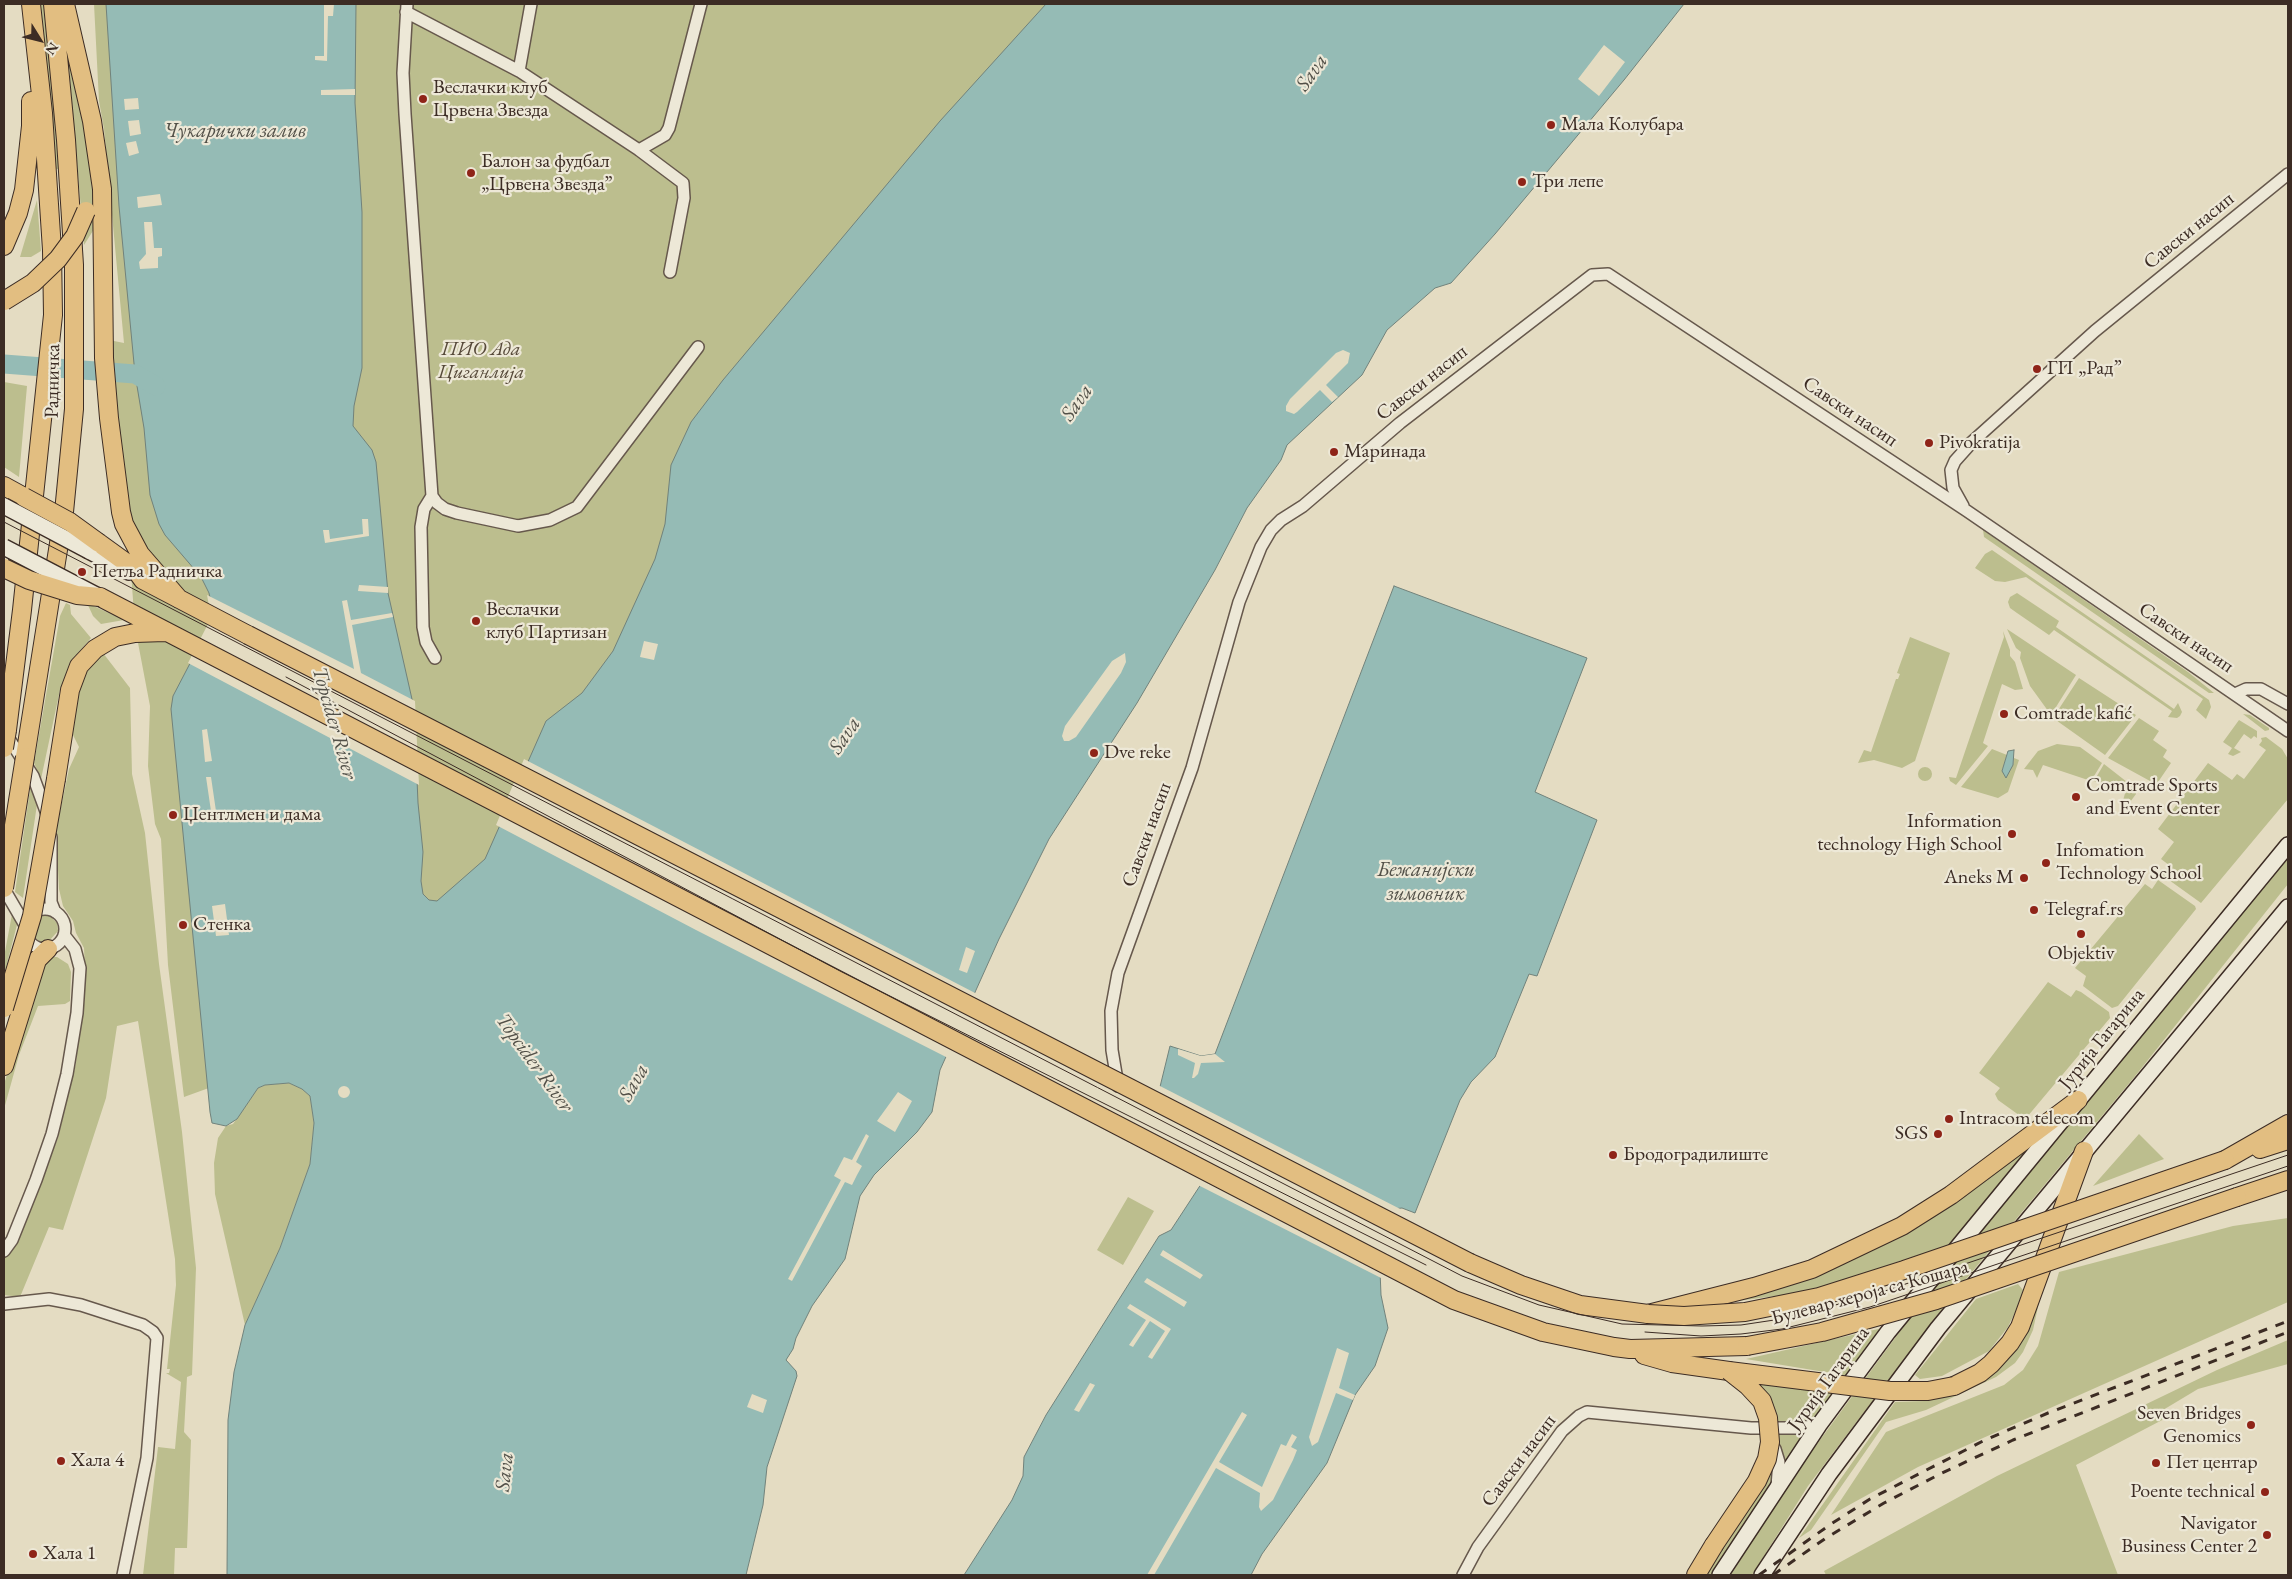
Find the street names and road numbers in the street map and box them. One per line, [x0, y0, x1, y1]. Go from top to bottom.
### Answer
street label: Савски насип [2139, 187, 2239, 275]
street label: Савски насип [1371, 340, 1473, 426]
street label: Радничка [40, 344, 66, 418]
street label: Савски насип [1798, 371, 1902, 453]
street label: Савски насип [2134, 597, 2238, 679]
street label: Савски насип [1117, 779, 1177, 891]
street label: Јурија Гагарина [2054, 983, 2150, 1095]
street label: Булевар хероја са Кошара [1769, 1255, 1971, 1331]
street label: Јурија Гагарина [1783, 1322, 1875, 1436]
street label: Савски насип [1476, 1410, 1562, 1512]

